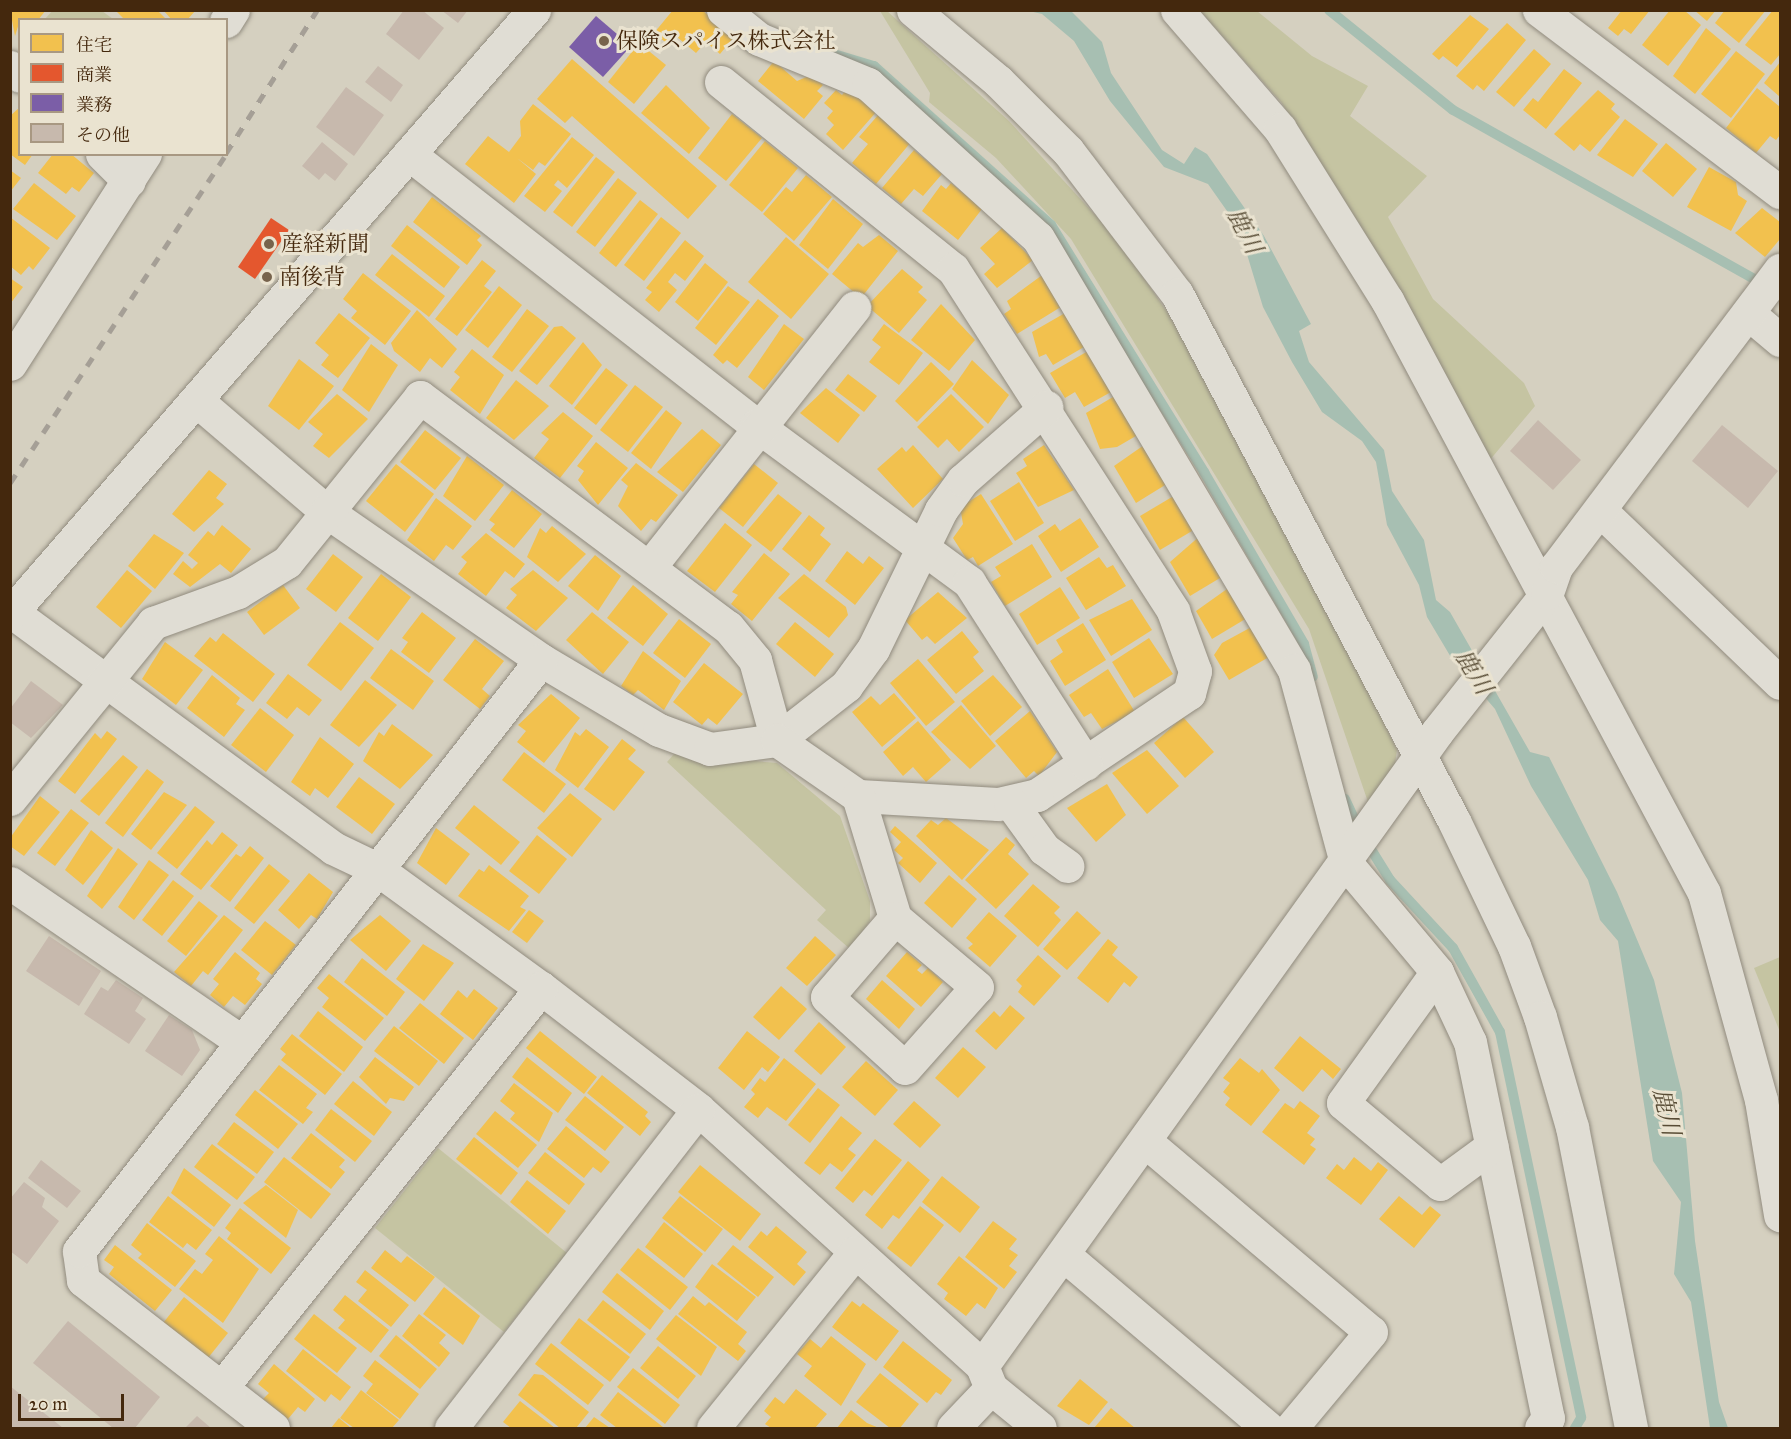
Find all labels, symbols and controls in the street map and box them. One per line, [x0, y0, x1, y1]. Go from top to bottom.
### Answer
legend [18, 18, 228, 156]
place label: 保険スパイス株式会社 [616, 28, 836, 54]
text: 住宅 [76, 34, 112, 56]
marker: 保険スパイス株式会社 [597, 34, 611, 48]
text: 商業 [76, 64, 112, 86]
text: 業務 [76, 94, 112, 116]
text: その他 [76, 124, 130, 146]
water label: 鹿川 [1220, 203, 1268, 259]
place label: 産経新聞 [281, 231, 369, 257]
marker: 産経新聞 [262, 237, 276, 251]
place label: 南後背 [279, 264, 345, 290]
marker: 南後背 [260, 270, 274, 284]
water label: 鹿川 [1448, 644, 1498, 700]
water label: 鹿川 [1647, 1085, 1685, 1139]
scale bar [21, 1382, 128, 1420]
text: 20 m [29, 1393, 67, 1415]

